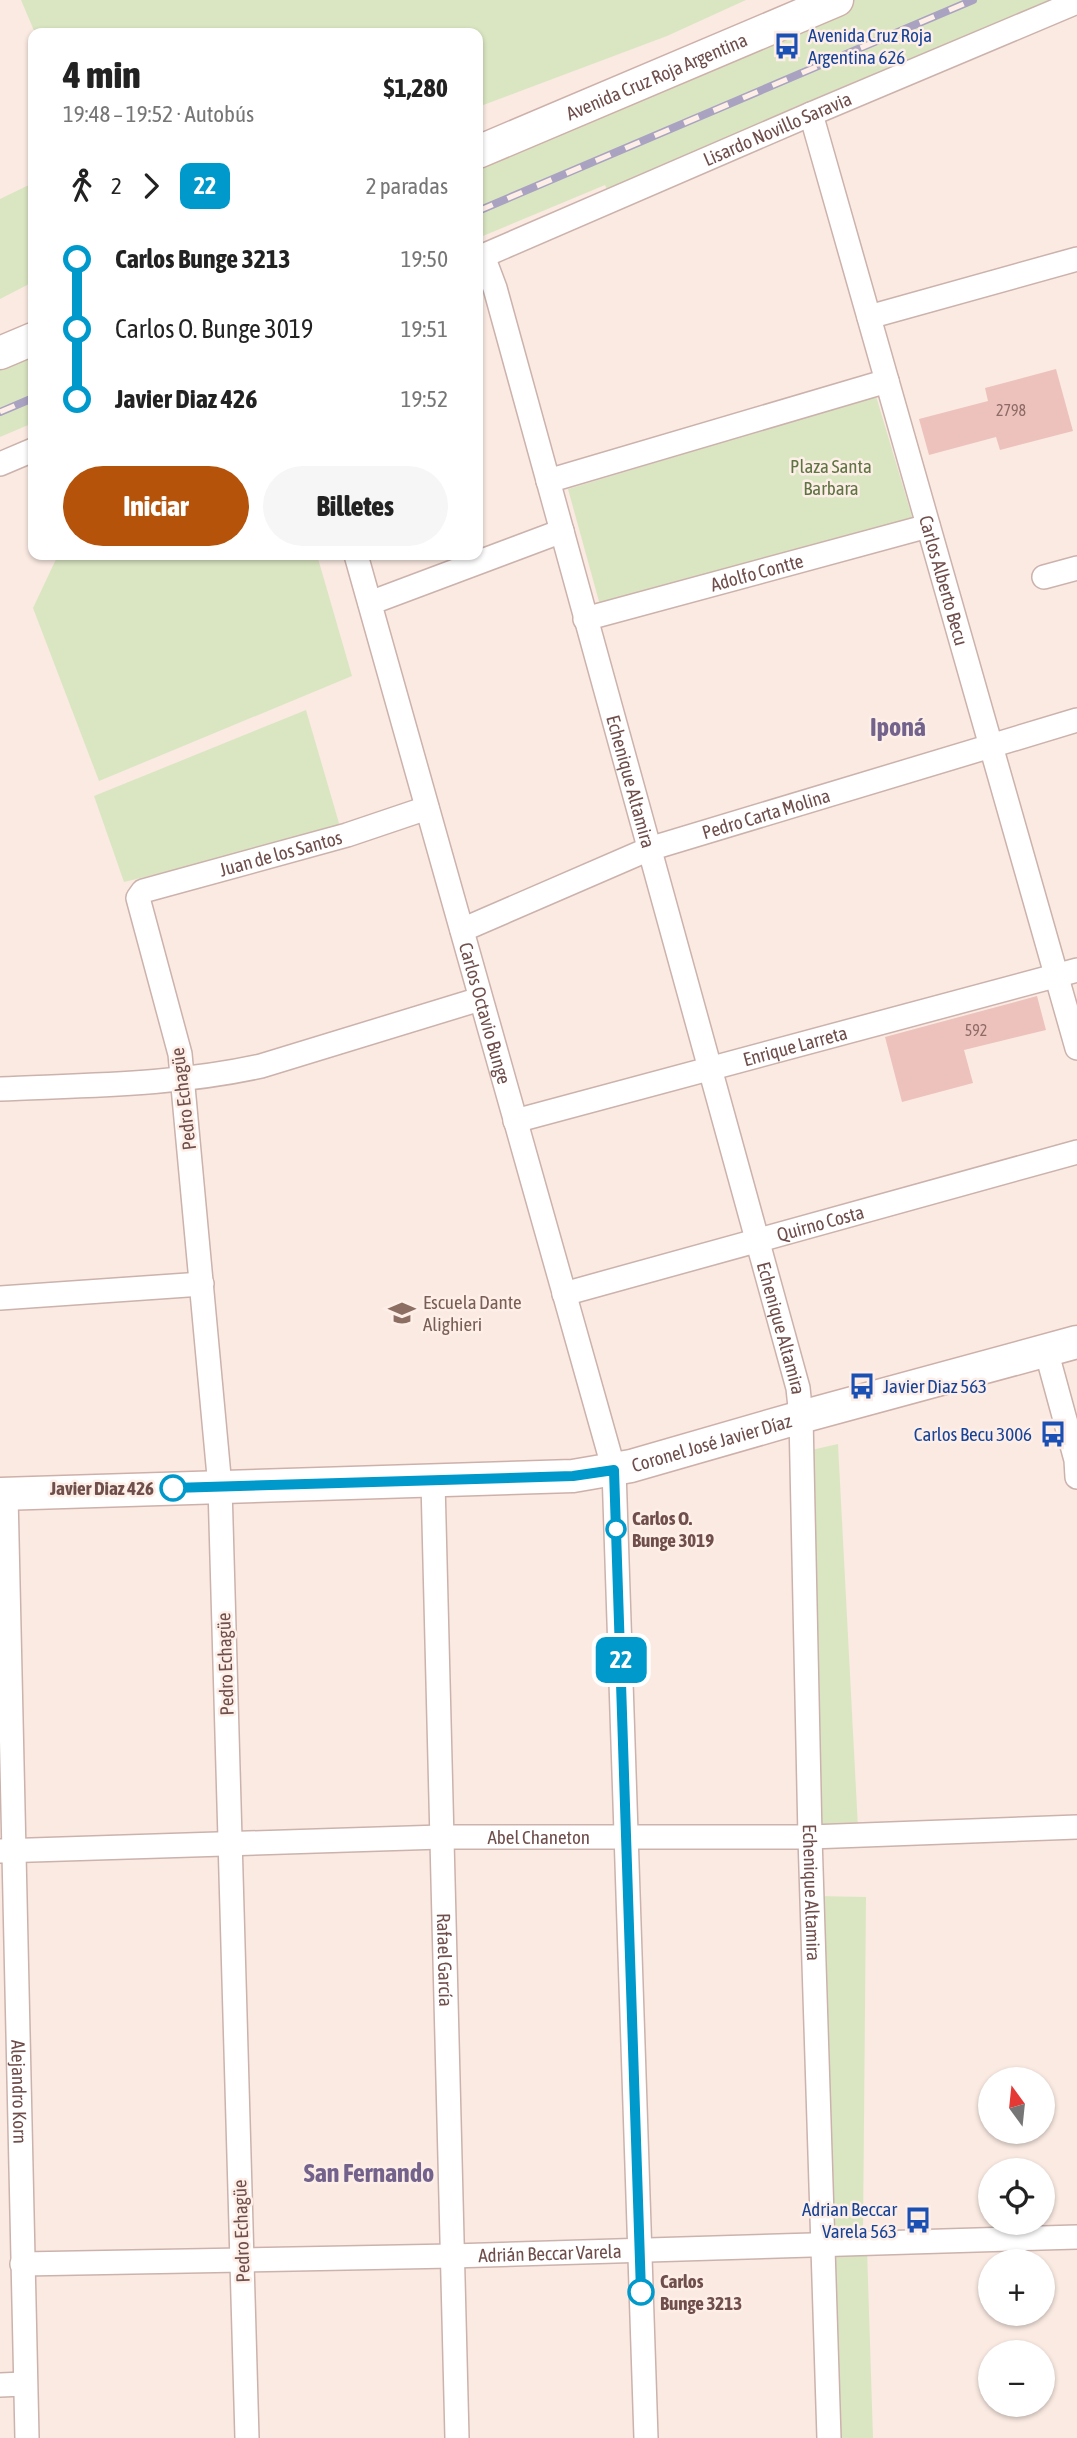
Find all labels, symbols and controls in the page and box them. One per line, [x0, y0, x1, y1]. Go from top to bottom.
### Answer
place label: Avenida Cruz Roja Argentina 626 [808, 24, 932, 68]
street label: Avenida Cruz Roja Argentina [563, 28, 751, 124]
bus stop icon: Avenida Cruz Roja Argentina 626 [772, 31, 802, 61]
text: 4 min [63, 53, 141, 96]
text: $1,280 [384, 73, 448, 103]
street label: Lisardo Novillo Saravia [700, 87, 855, 170]
text: 19:48 – 19:52 · Autobús [63, 101, 254, 127]
icon: walk [63, 167, 101, 205]
icon: forward [132, 167, 170, 205]
text: 22 [194, 172, 216, 199]
text: 2 [111, 173, 122, 199]
text: 2 paradas [366, 173, 448, 199]
text: Carlos Bunge 3213 [115, 244, 290, 274]
text: 19:50 [401, 246, 448, 272]
text: Carlos O. Bunge 3019 [115, 314, 313, 344]
text: 19:51 [401, 316, 448, 342]
text: Javier Diaz 426 [115, 384, 257, 414]
text: 19:52 [401, 386, 448, 412]
house number: 2798 [996, 401, 1026, 419]
park label: Plaza Santa Barbara [790, 455, 872, 499]
button: Iniciar [63, 466, 249, 546]
button: Billetes [263, 466, 448, 546]
street label: Carlos Alberto Becu [915, 513, 973, 648]
street label: Adolfo Contte [708, 549, 806, 595]
district label: Iponá [870, 712, 926, 742]
street label: Echenique Altamira [602, 713, 660, 850]
street label: Pedro Carta Molina [699, 784, 833, 843]
street label: Juan de los Santos [217, 826, 345, 881]
street label: Carlos Octavio Bunge [455, 940, 516, 1086]
street label: Enrique Larreta [740, 1021, 850, 1070]
house number: 592 [965, 1021, 987, 1039]
street label: Pedro Echagüe [166, 1047, 200, 1151]
street label: Quirno Costa [774, 1200, 866, 1246]
street label: Echenique Altamira [753, 1259, 810, 1395]
place label: Escuela Dante Alighieri [423, 1291, 522, 1335]
school or university icon: Escuela Dante Alighieri [387, 1298, 417, 1328]
bus stop icon: Javier Diaz 563 [847, 1371, 877, 1401]
place label: Javier Diaz 563 [883, 1375, 987, 1397]
street label: Coronel José Javier Díaz [629, 1409, 794, 1476]
bus stop icon: Carlos Becu 3006 [1038, 1419, 1068, 1449]
place label: Carlos Becu 3006 [914, 1423, 1032, 1445]
marker: Javier Diaz 426 [160, 1475, 186, 1501]
place label: Javier Diaz 426 [49, 1477, 154, 1499]
place label: Carlos O. Bunge 3019 [632, 1507, 714, 1551]
marker: Carlos O. Bunge 3019 [606, 1519, 626, 1539]
street label: Pedro Echagüe [212, 1612, 238, 1716]
line badge: 22 [590, 1637, 652, 1683]
text: 22 [610, 1646, 632, 1673]
street label: Echenique Altamira [799, 1824, 825, 1961]
street label: Abel Chaneton [487, 1826, 590, 1848]
street label: Rafael García [433, 1913, 457, 2007]
street label: Alejandro Korn [7, 2040, 31, 2144]
north arrow [978, 2067, 1055, 2144]
map controls [978, 2067, 1055, 2417]
district label: San Fernando [304, 2158, 434, 2188]
button: locate [978, 2158, 1055, 2235]
street label: Pedro Echagüe [228, 2179, 254, 2283]
place label: Adrian Beccar Varela 563 [802, 2198, 897, 2242]
bus stop icon: Adrian Beccar Varela 563 [903, 2205, 933, 2235]
street label: Adrián Beccar Varela [478, 2240, 622, 2266]
button: + [978, 2249, 1055, 2326]
place label: Carlos Bunge 3213 [660, 2270, 742, 2314]
marker: Carlos Bunge 3213 [628, 2279, 654, 2305]
button: − [978, 2340, 1055, 2417]

